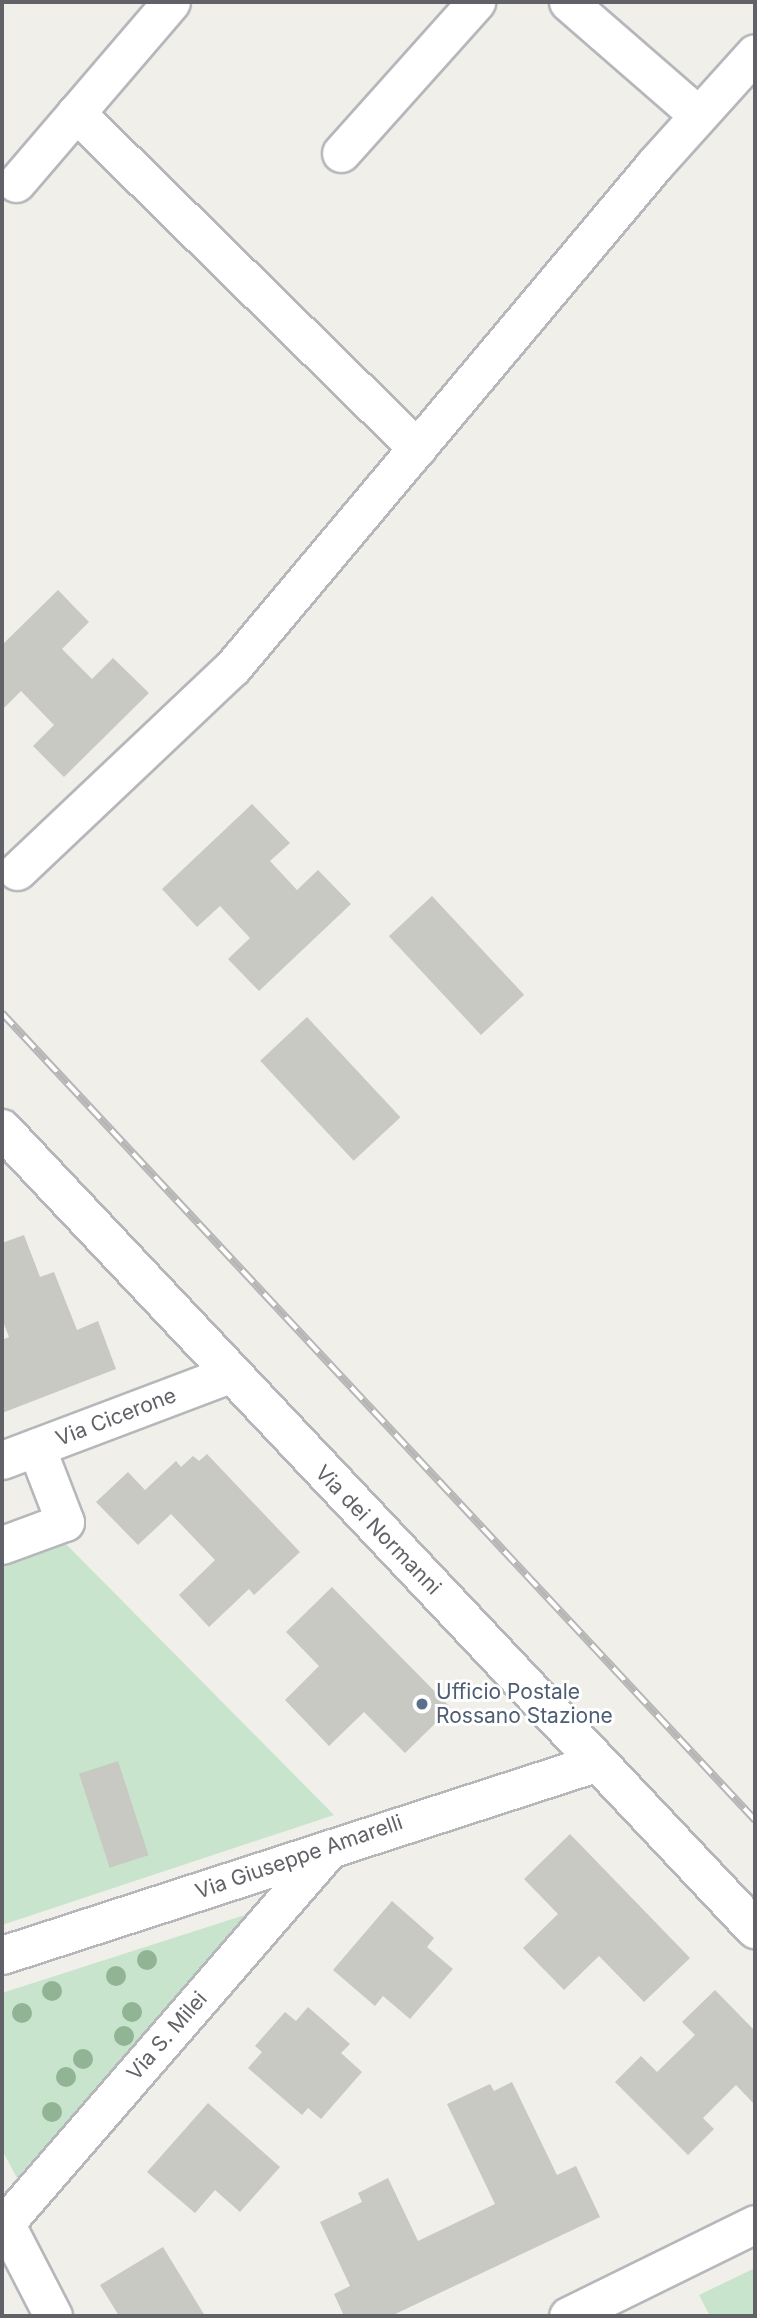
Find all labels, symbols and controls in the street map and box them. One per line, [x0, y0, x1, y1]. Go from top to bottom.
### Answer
street label: Via Cicerone [52, 1383, 180, 1451]
street label: Via dei Normanni [310, 1460, 446, 1600]
place label: Ufficio Postale Rossano Stazione [436, 1679, 613, 1729]
marker: Ufficio Postale Rossano Stazione [414, 1696, 430, 1712]
street label: Via Giuseppe Amarelli [192, 1810, 406, 1904]
street label: Via S. Milei [122, 1987, 212, 2085]

